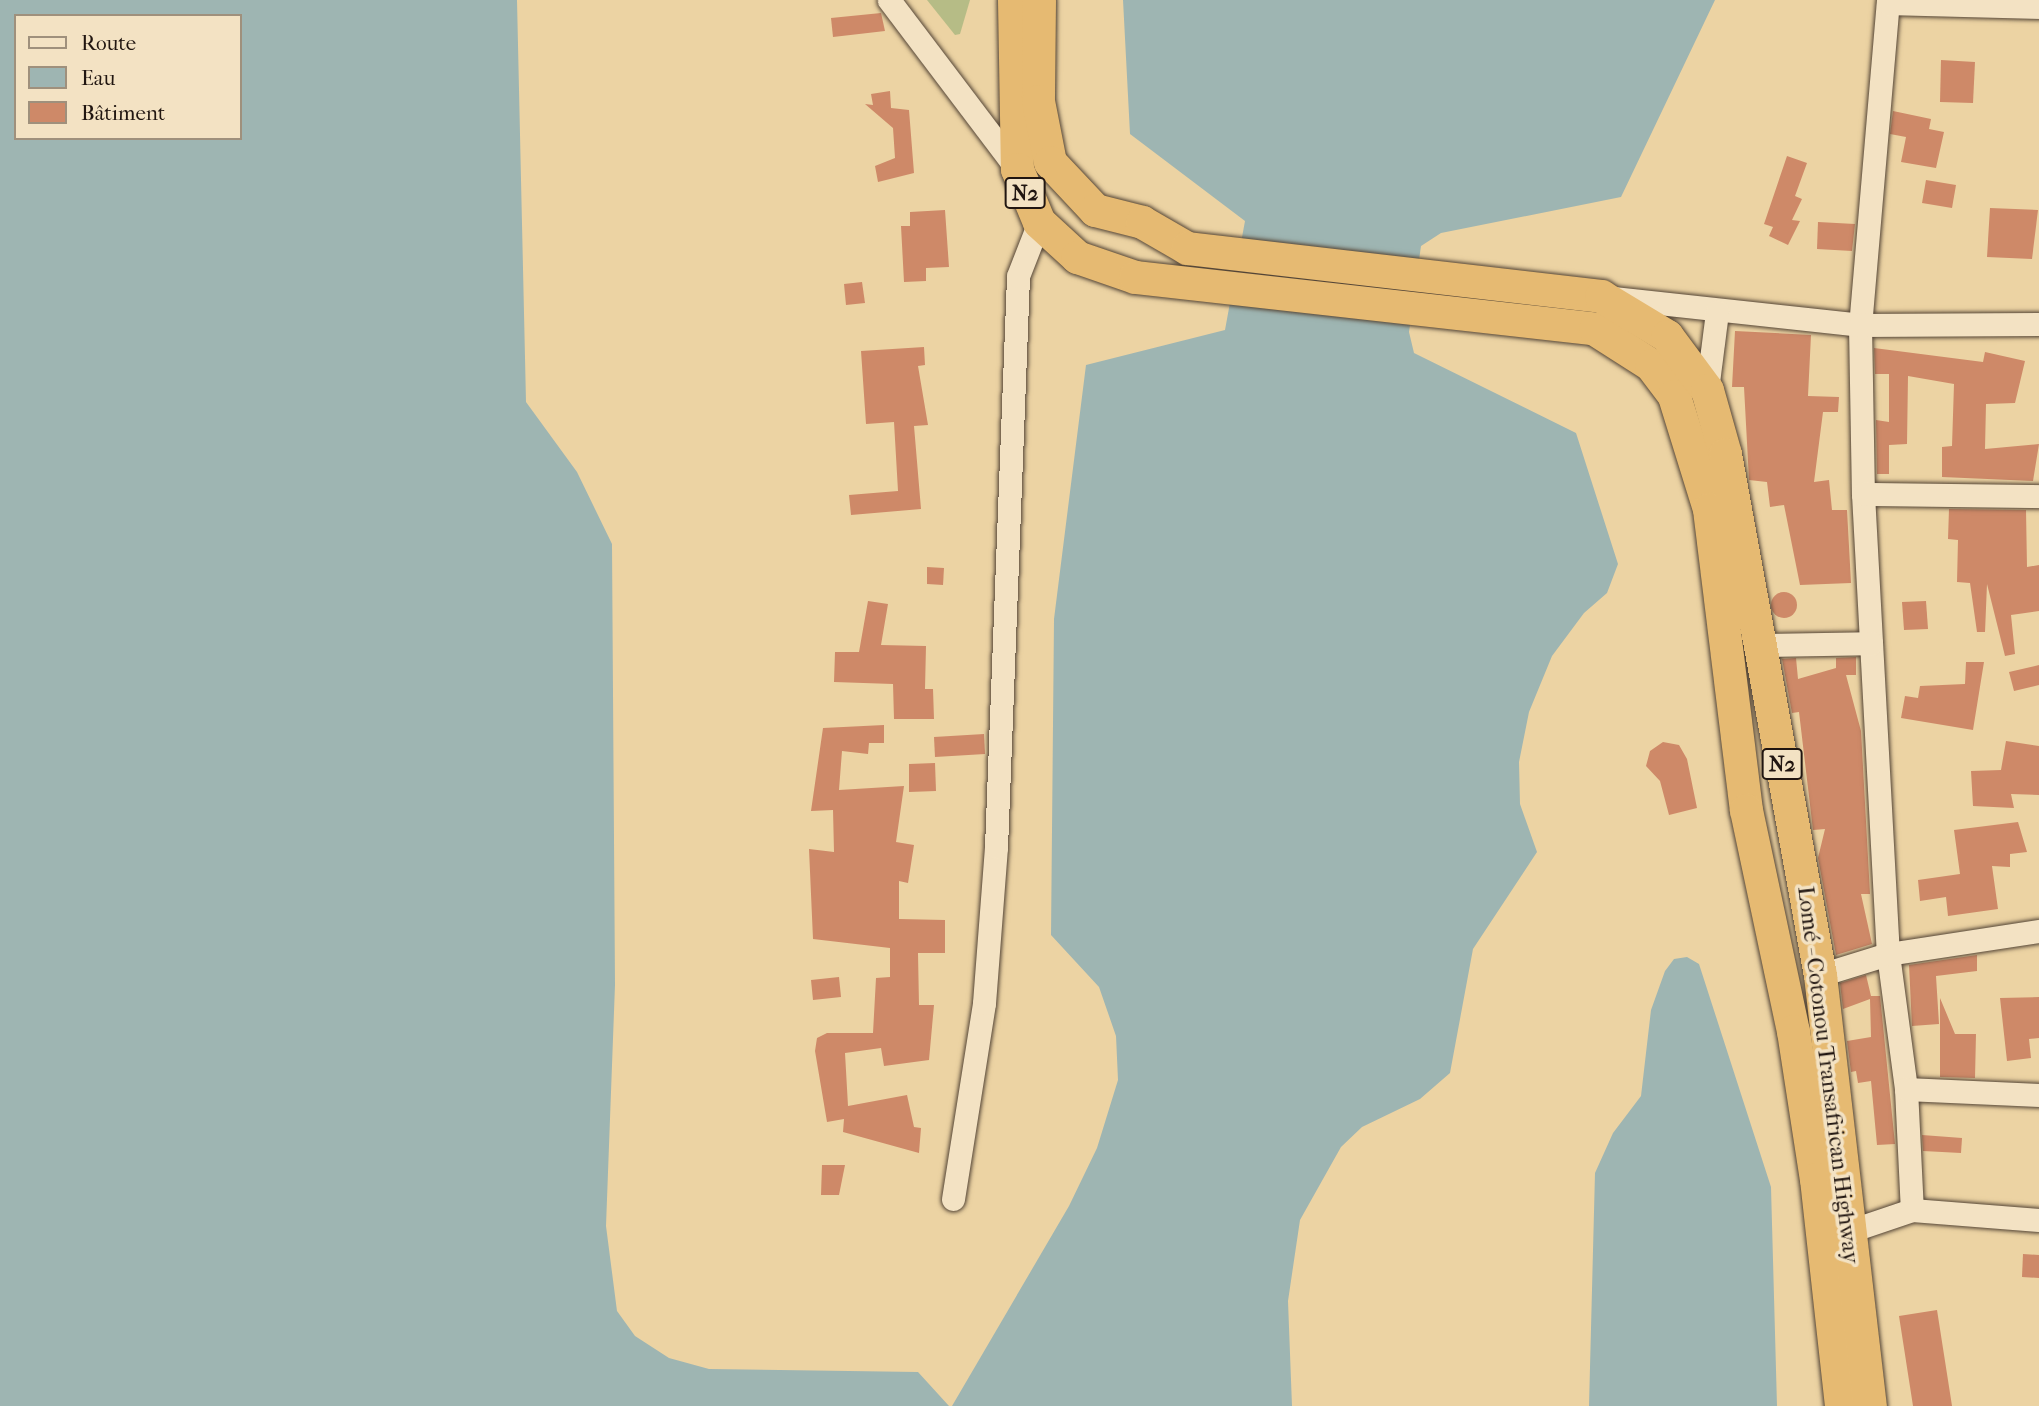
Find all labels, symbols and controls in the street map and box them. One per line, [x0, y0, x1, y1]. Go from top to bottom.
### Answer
legend [14, 14, 242, 140]
text: Route [81, 31, 136, 55]
text: Eau [81, 66, 115, 90]
text: Bâtiment [81, 101, 165, 125]
road number: N2 [1004, 176, 1046, 210]
road number: N2 [1761, 746, 1803, 782]
street label: Lomé - Cotonou Transafrican Highway [1791, 885, 1865, 1265]

